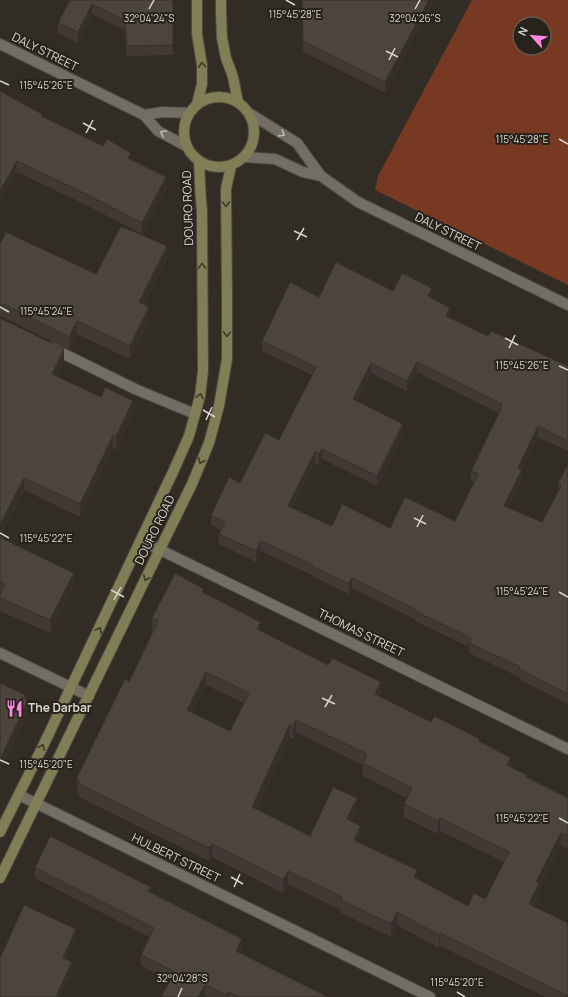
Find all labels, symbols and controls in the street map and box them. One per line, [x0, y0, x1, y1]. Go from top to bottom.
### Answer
text: 115°45'28"E [268, 7, 322, 21]
text: 32°04'24"S [124, 11, 174, 25]
text: 32°04'26"S [389, 11, 441, 25]
north arrow [512, 16, 552, 56]
text: N [514, 24, 531, 38]
street label: DALY STREET [9, 28, 82, 75]
one-way arrow [197, 62, 206, 68]
text: 115°45'26"E [19, 78, 73, 92]
one-way arrow [278, 129, 285, 137]
one-way arrow [160, 131, 167, 138]
text: 115°45'28"E [495, 132, 549, 146]
street label: DOURO ROAD [178, 170, 197, 246]
one-way arrow [222, 201, 230, 207]
street label: DALY STREET [412, 208, 485, 255]
one-way arrow [198, 263, 206, 269]
text: 115°45'24"E [20, 304, 73, 318]
one-way arrow [223, 331, 231, 337]
text: 115°45'26"E [495, 358, 549, 372]
one-way arrow [195, 393, 203, 399]
one-way arrow [198, 457, 206, 464]
street label: DOURO ROAD [130, 492, 179, 567]
text: 115°45'22"E [20, 531, 73, 545]
one-way arrow [143, 574, 151, 581]
text: 115°45'24"E [496, 584, 549, 598]
street label: THOMAS STREET [315, 604, 408, 661]
one-way arrow [94, 627, 102, 635]
restaurant icon: The Darbar [5, 698, 25, 718]
place label: The Darbar [28, 699, 92, 716]
one-way arrow [37, 744, 45, 752]
text: 115°45'20"E [19, 757, 73, 771]
text: 115°45'22"E [496, 811, 549, 825]
street label: HULBERT STREET [129, 829, 224, 887]
text: 32°04'28"S [156, 971, 208, 985]
text: 115°45'20"E [430, 975, 484, 989]

